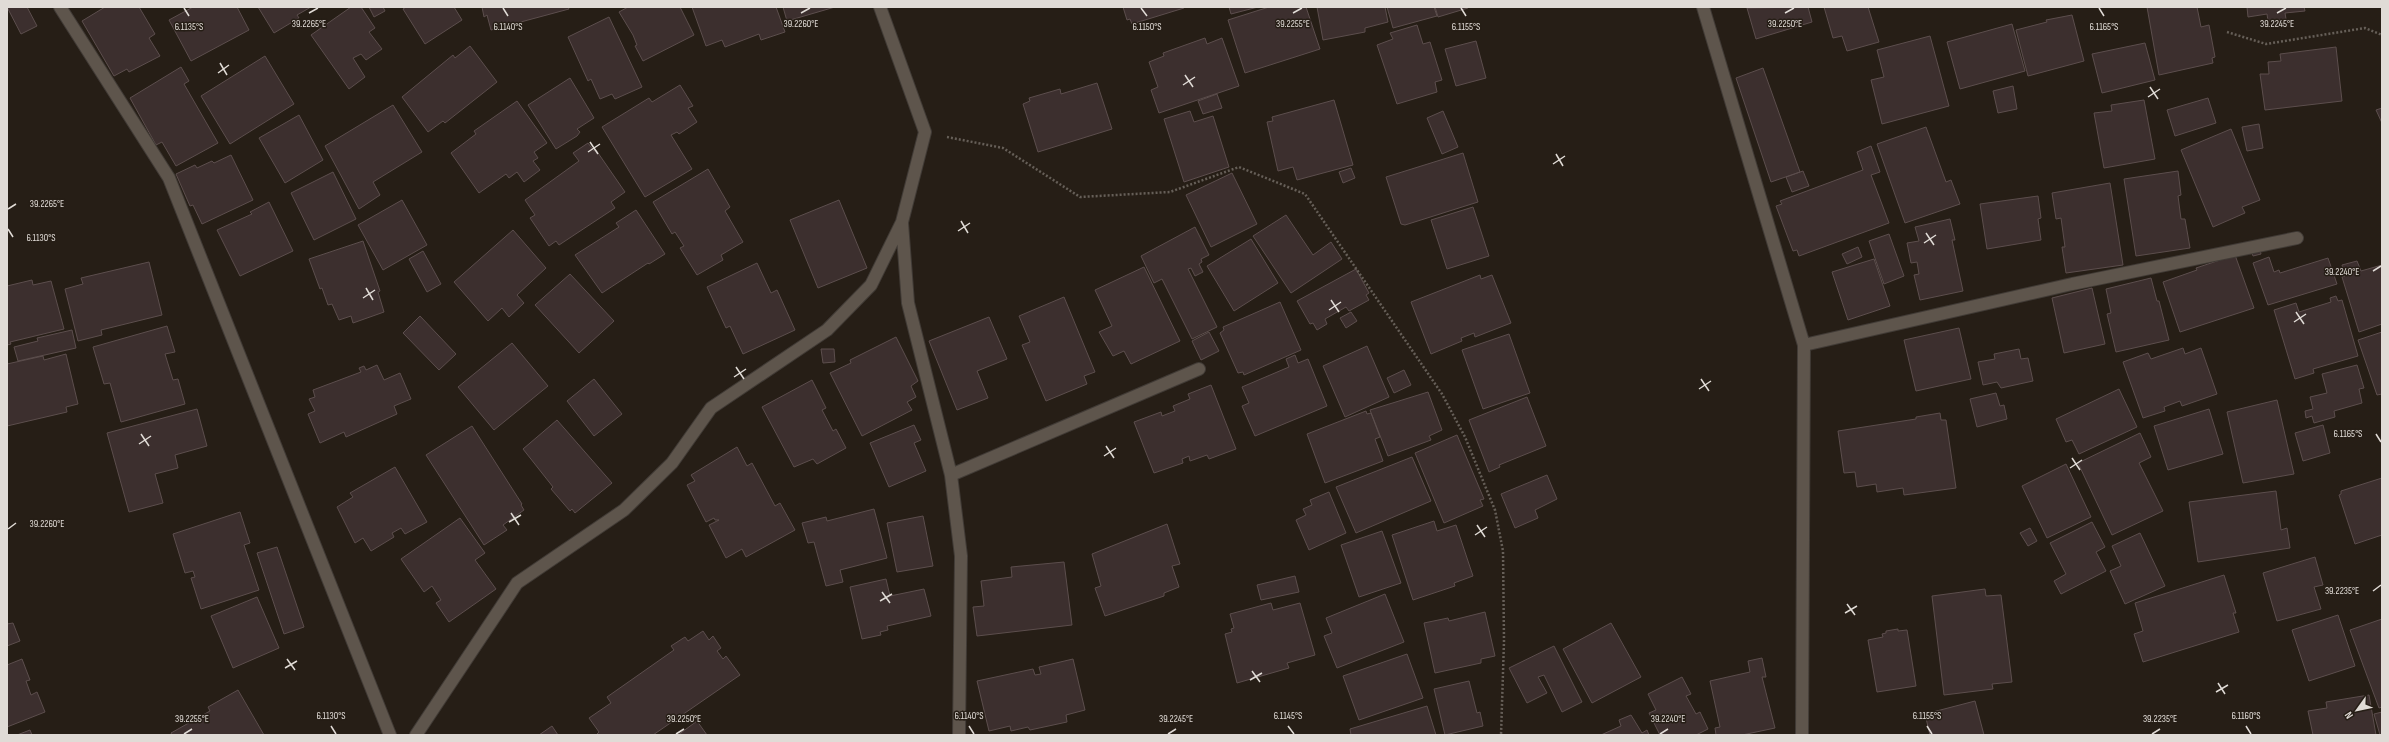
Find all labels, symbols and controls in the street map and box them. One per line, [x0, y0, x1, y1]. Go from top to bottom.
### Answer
text: 39.2265°E [292, 18, 326, 30]
text: 39.2260°E [784, 18, 818, 30]
text: 39.2255°E [1276, 18, 1310, 30]
text: 39.2250°E [1768, 18, 1802, 30]
text: 39.2245°E [2260, 18, 2294, 30]
text: 6.1135°S [175, 21, 203, 33]
text: 6.1140°S [493, 21, 523, 33]
text: 6.1150°S [1133, 21, 1161, 33]
text: 6.1155°S [1452, 21, 1480, 33]
text: 6.1165°S [2090, 21, 2118, 33]
text: 39.2265°E [30, 198, 64, 210]
text: 6.1130°S [26, 232, 56, 244]
text: 39.2240°E [2325, 266, 2359, 278]
text: 6.1165°S [2334, 428, 2362, 440]
text: 39.2260°E [30, 518, 64, 530]
text: 39.2235°E [2325, 585, 2359, 597]
north arrow [2337, 690, 2377, 730]
text: N [2342, 709, 2356, 721]
text: 6.1130°S [316, 710, 346, 722]
text: 6.1140°S [954, 710, 984, 722]
text: 6.1145°S [1274, 710, 1302, 722]
text: 6.1155°S [1913, 710, 1941, 722]
text: 6.1160°S [2231, 710, 2261, 722]
text: 39.2255°E [175, 713, 209, 725]
text: 39.2250°E [667, 713, 701, 725]
text: 39.2245°E [1159, 713, 1193, 725]
text: 39.2240°E [1651, 713, 1685, 725]
text: 39.2235°E [2143, 713, 2177, 725]

